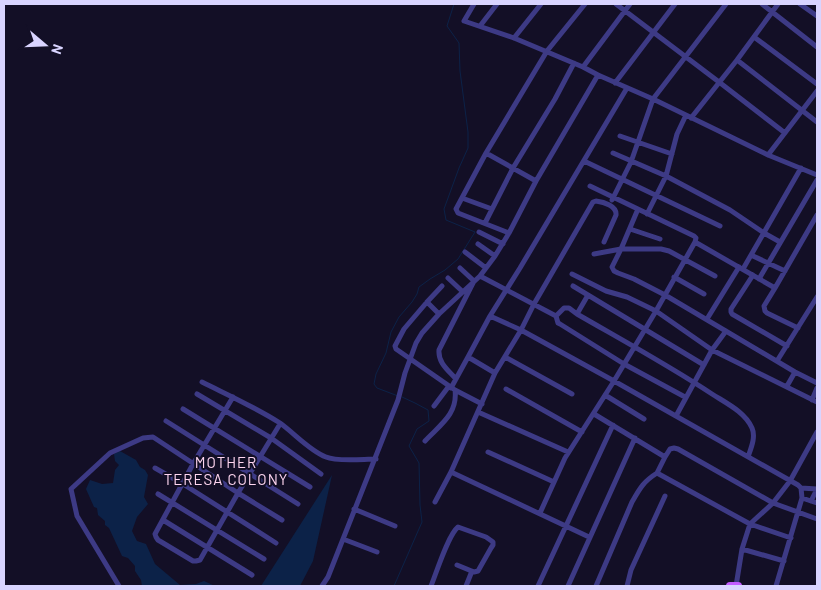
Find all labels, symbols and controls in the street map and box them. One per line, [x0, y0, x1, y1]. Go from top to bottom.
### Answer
north arrow [20, 20, 70, 70]
text: N [48, 42, 67, 57]
district label: MOTHER TERESA COLONY [164, 453, 288, 488]

